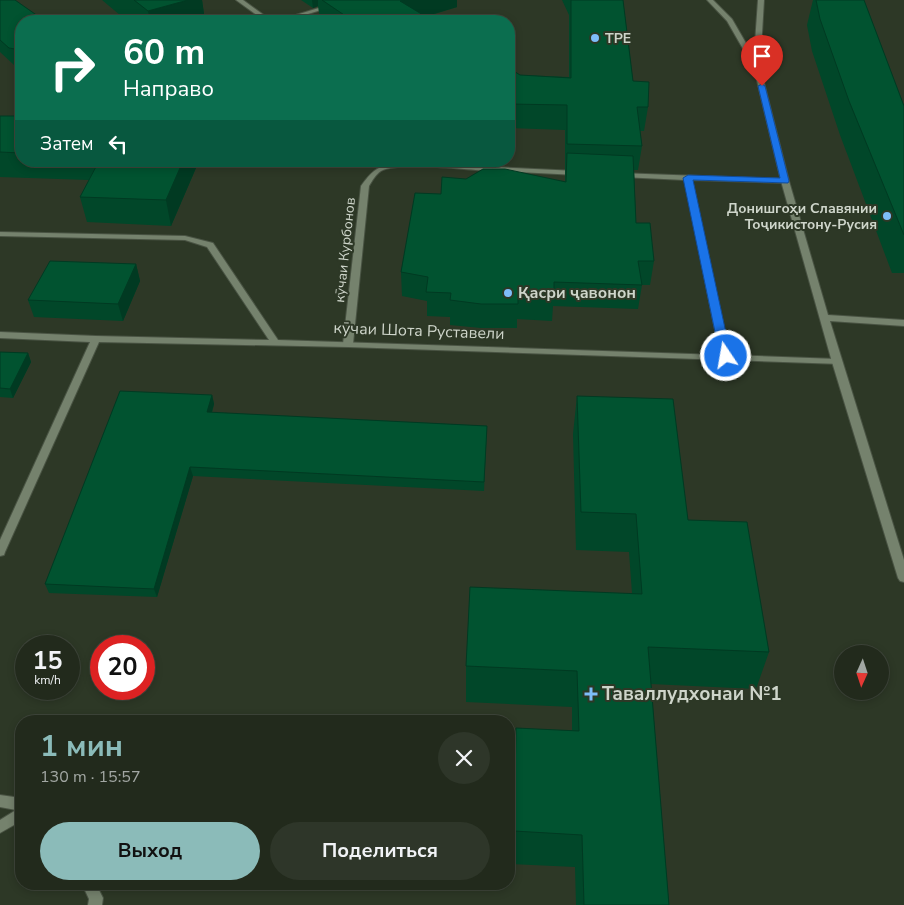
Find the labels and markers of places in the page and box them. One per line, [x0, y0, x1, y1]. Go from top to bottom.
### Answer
place label: TPE [605, 29, 631, 48]
marker: TPE [589, 32, 601, 44]
pin [741, 35, 783, 86]
place label: Донишгоҳи Славянии Тоҷикистону-Русия [727, 199, 877, 234]
marker: Донишгоҳи Славянии Тоҷикистону-Русия [881, 210, 893, 222]
place label: Қасри ҷавонон [518, 282, 636, 304]
marker: Қасри ҷавонон [502, 287, 514, 299]
place label: Таваллудхонаи №1 [602, 681, 782, 707]
marker: Таваллудхонаи №1 [584, 687, 598, 701]

